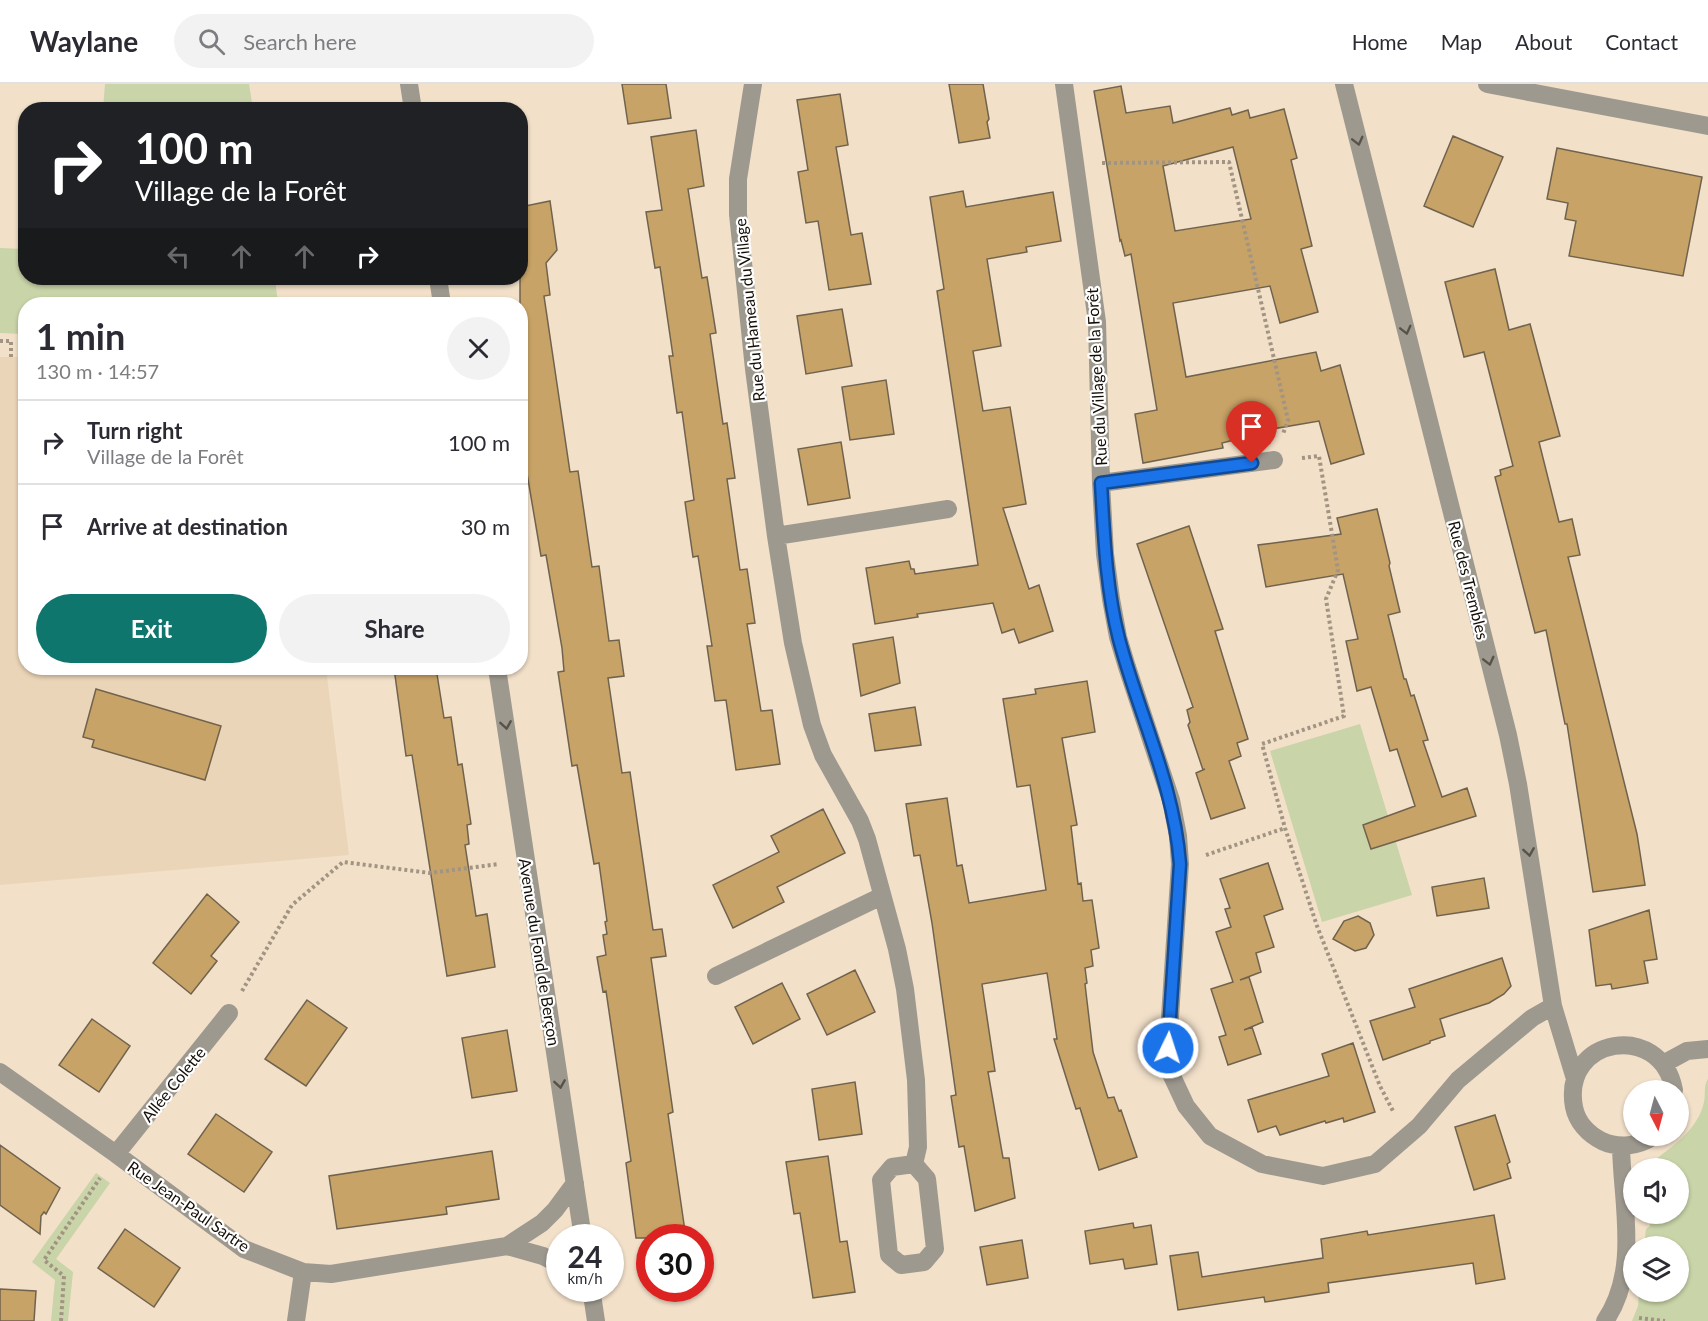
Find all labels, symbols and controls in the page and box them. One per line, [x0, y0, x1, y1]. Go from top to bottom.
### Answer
search box [174, 14, 594, 68]
text: Waylane [30, 24, 138, 58]
icon: search [195, 25, 228, 58]
text: Search here [243, 28, 357, 55]
text: Home [1352, 29, 1408, 54]
text: Map [1441, 29, 1482, 54]
text: About [1515, 29, 1572, 54]
text: Contact [1605, 29, 1678, 54]
text: 100 m [135, 123, 253, 173]
icon: right [36, 126, 114, 204]
one-way arrow [1351, 136, 1364, 146]
text: Village de la Forêt [135, 174, 346, 207]
street label: Rue du Hameau du Village [730, 218, 768, 402]
icon: left [162, 240, 195, 273]
icon: ahead [225, 240, 258, 273]
icon: ahead [288, 240, 321, 273]
icon: right [351, 240, 384, 273]
street label: Rue du Village de la Forêt [1082, 287, 1110, 466]
text: 1 min [36, 314, 125, 358]
button: close [447, 317, 510, 380]
one-way arrow [1398, 325, 1411, 335]
text: 130 m · 14:57 [36, 359, 159, 383]
pin [1226, 401, 1277, 463]
icon: arrive [1235, 410, 1268, 443]
text: Turn right [87, 417, 182, 444]
icon: right [36, 426, 69, 459]
text: 100 m [448, 429, 510, 456]
text: Village de la Forêt [87, 444, 244, 468]
icon: arrive [36, 510, 69, 543]
text: Arrive at destination [87, 513, 288, 540]
text: 30 m [461, 513, 510, 540]
street label: Rue des Trembles [1445, 519, 1493, 642]
button: Exit [36, 594, 267, 663]
button: Share [279, 594, 510, 663]
one-way arrow [1482, 656, 1495, 666]
one-way arrow [499, 721, 511, 730]
one-way arrow [1522, 848, 1534, 857]
street label: Avenue du Fond de Berçon [516, 857, 564, 1047]
position arrow [1136, 1016, 1200, 1080]
street label: Allée Colette [137, 1043, 209, 1125]
one-way arrow [554, 1080, 566, 1089]
north arrow [1623, 1080, 1689, 1146]
map controls [1623, 1080, 1689, 1302]
street label: Rue Jean-Paul Sartre [124, 1157, 254, 1255]
button: sound [1623, 1158, 1689, 1224]
speed limit sign: 30 [636, 1224, 714, 1302]
button: layers [1623, 1236, 1689, 1302]
text: 24 [568, 1238, 602, 1274]
text: km/h [567, 1269, 603, 1287]

